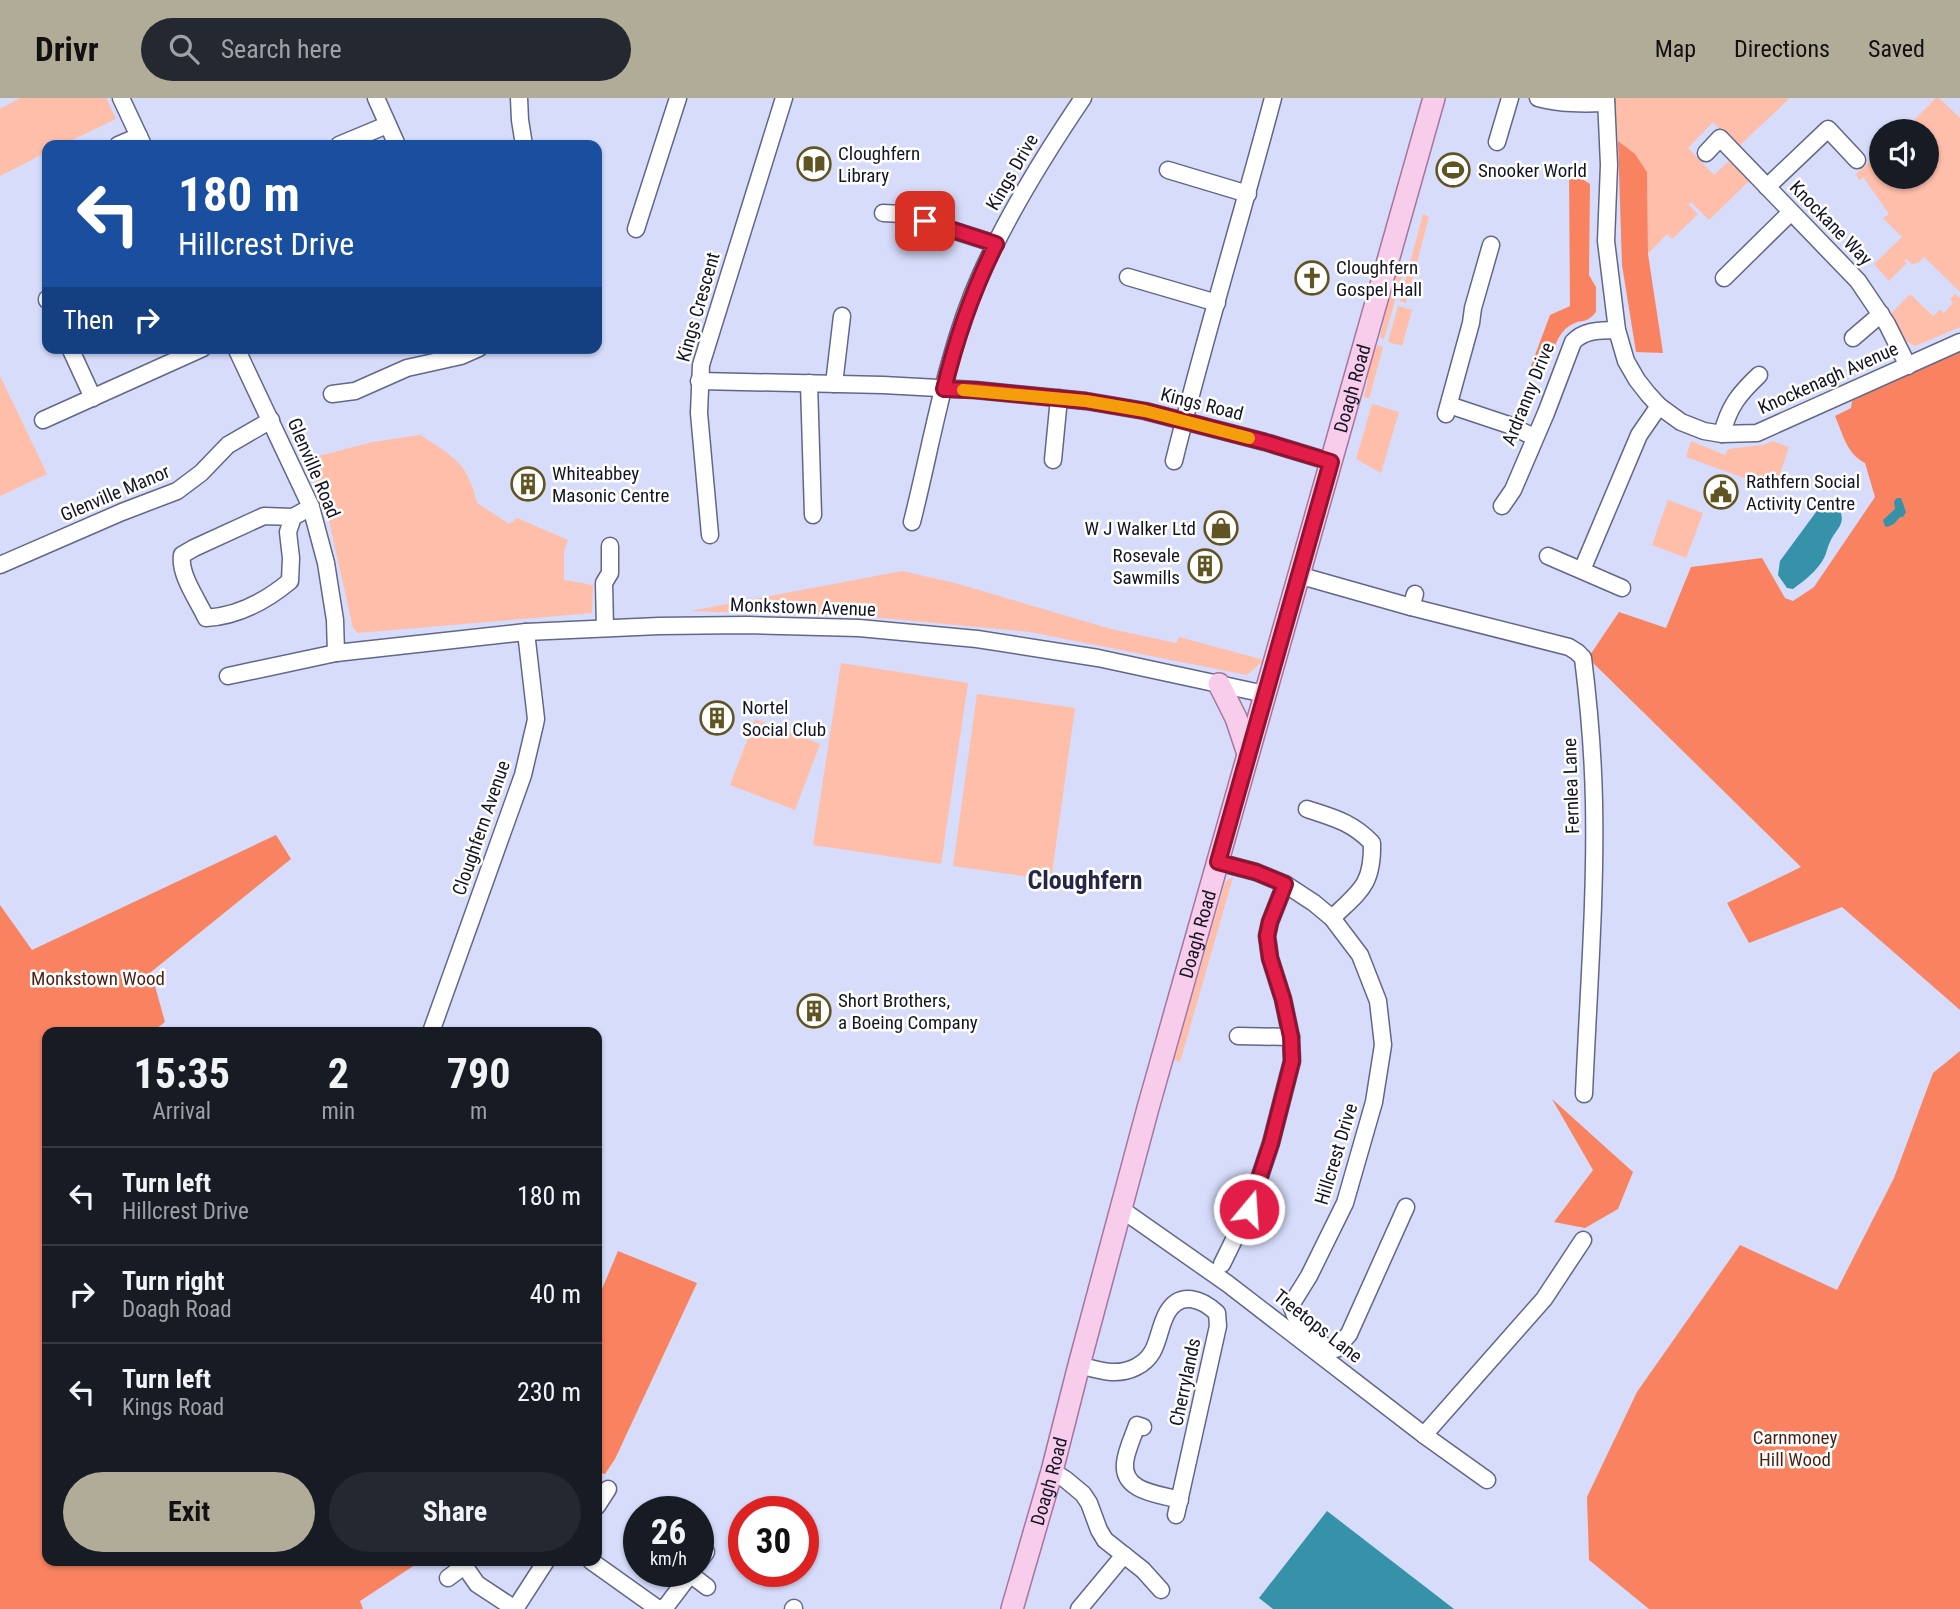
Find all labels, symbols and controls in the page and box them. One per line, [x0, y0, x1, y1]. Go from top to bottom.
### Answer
search box [141, 18, 631, 81]
text: Drivr [35, 30, 99, 69]
icon: search [165, 30, 203, 68]
text: Search here [221, 34, 342, 64]
text: Map [1655, 35, 1696, 63]
text: Directions [1734, 35, 1830, 63]
text: Saved [1868, 35, 1925, 63]
map controls [1869, 119, 1939, 189]
button: sound [1869, 119, 1939, 189]
street label: Kings Drive [981, 130, 1043, 214]
place label: Cloughfern Library [838, 142, 920, 187]
library icon: Cloughfern Library [795, 145, 833, 183]
sports icon: Snooker World [1434, 151, 1472, 189]
place label: Snooker World [1478, 159, 1587, 182]
text: 180 m [178, 166, 300, 223]
icon: left [63, 168, 154, 259]
street label: Knockane Way [1785, 176, 1877, 270]
pin [895, 191, 955, 251]
icon: arrive [906, 202, 944, 240]
text: Hillcrest Drive [178, 225, 354, 263]
street label: Kings Crescent [671, 250, 725, 364]
place label: Cloughfern Gospel Hall [1336, 256, 1422, 301]
church icon: Cloughfern Gospel Hall [1293, 259, 1331, 297]
icon: right [128, 301, 166, 339]
text: Then [63, 305, 114, 335]
street label: Knockenagh Avenue [1754, 337, 1902, 419]
street label: Ardranny Drive [1497, 339, 1559, 449]
street label: Doagh Road [1328, 342, 1375, 435]
street label: Kings Road [1158, 383, 1246, 425]
street label: Glenville Road [283, 415, 345, 521]
street label: Glenville Manor [57, 460, 173, 526]
place label: Whiteabbey Masonic Centre [552, 462, 669, 507]
building icon: Whiteabbey Masonic Centre [509, 465, 547, 503]
place label: Rathfern Social Activity Centre [1746, 470, 1860, 515]
public building icon: Rathfern Social Activity Centre [1702, 473, 1740, 511]
shop icon: W J Walker Ltd [1202, 509, 1240, 547]
place label: W J Walker Ltd [1084, 517, 1196, 540]
place label: Rosevale Sawmills [1113, 544, 1180, 589]
building icon: Rosevale Sawmills [1186, 547, 1224, 585]
street label: Monkstown Avenue [730, 593, 876, 621]
place label: Nortel Social Club [742, 696, 826, 741]
building icon: Nortel Social Club [698, 699, 736, 737]
street label: Fernlea Lane [1558, 738, 1584, 834]
street label: Cloughfern Avenue [447, 757, 515, 898]
district label: Cloughfern [1027, 865, 1143, 895]
street label: Doagh Road [1174, 887, 1221, 981]
park label: Monkstown Wood [31, 967, 165, 990]
place label: Short Brothers, a Boeing Company [838, 989, 978, 1034]
building icon: Short Brothers, a Boeing Company [795, 992, 833, 1030]
text: 15:35 [134, 1049, 230, 1098]
text: 2 [328, 1049, 349, 1098]
text: 790 [447, 1049, 510, 1098]
text: Arrival [152, 1098, 211, 1125]
text: min [321, 1098, 355, 1125]
text: m [470, 1098, 487, 1125]
street label: Hillcrest Drive [1310, 1100, 1362, 1207]
text: Turn left [122, 1168, 211, 1198]
position arrow [1212, 1172, 1286, 1246]
icon: left [63, 1177, 101, 1215]
text: 180 m [517, 1181, 581, 1211]
text: Hillcrest Drive [122, 1198, 249, 1225]
text: Turn right [122, 1266, 224, 1296]
icon: right [63, 1275, 101, 1313]
text: 40 m [530, 1279, 581, 1309]
street label: Treetops Lane [1269, 1284, 1367, 1368]
text: Doagh Road [122, 1296, 232, 1323]
street label: Cherrylands [1164, 1336, 1206, 1428]
text: Turn left [122, 1364, 211, 1394]
icon: left [63, 1373, 101, 1411]
text: 230 m [517, 1377, 581, 1407]
text: Kings Road [122, 1394, 224, 1421]
park label: Carnmoney Hill Wood [1753, 1426, 1837, 1471]
street label: Doagh Road [1025, 1435, 1072, 1528]
button: Exit [63, 1472, 315, 1552]
button: Share [329, 1472, 581, 1552]
speed limit sign: 30 [728, 1496, 819, 1587]
text: 26 [651, 1512, 686, 1553]
text: km/h [650, 1548, 687, 1569]

